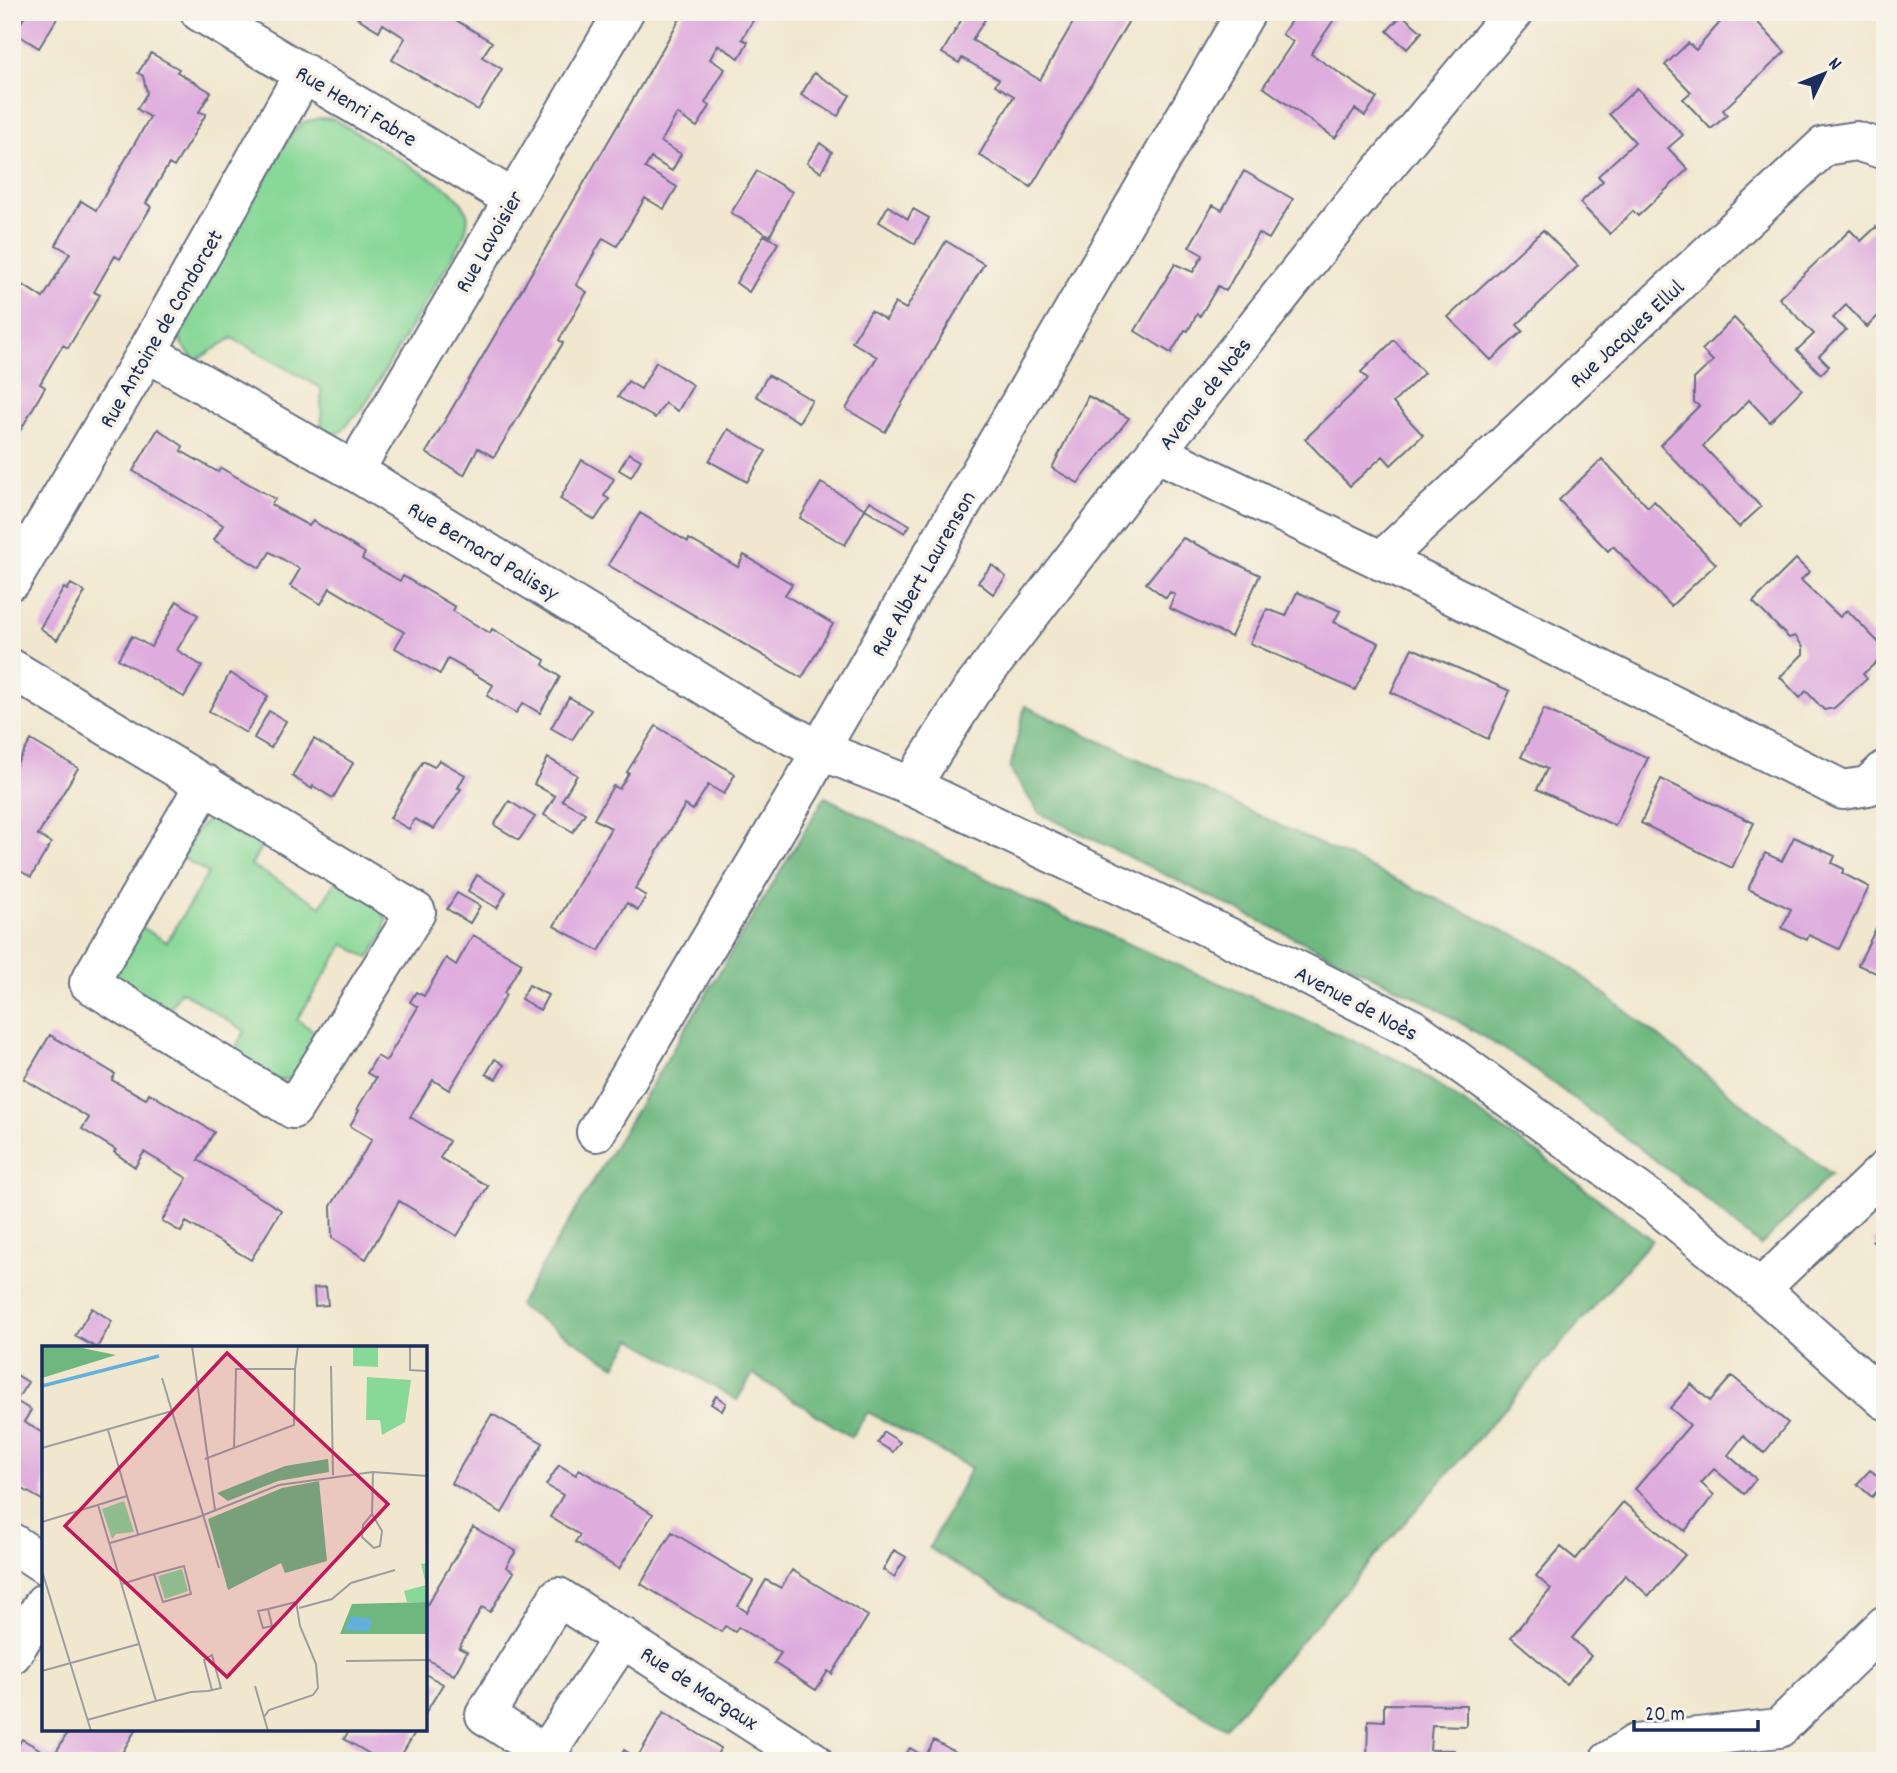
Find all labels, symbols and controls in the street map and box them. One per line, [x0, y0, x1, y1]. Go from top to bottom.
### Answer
north arrow [1788, 38, 1858, 108]
text: N [1821, 52, 1847, 77]
street label: Rue Henri Fabre [288, 59, 422, 157]
street label: Rue Lavoisier [448, 185, 534, 300]
street label: Rue Antoine de Condorcet [93, 224, 233, 435]
street label: Rue Jacques Ellul [1563, 273, 1694, 398]
street label: Avenue de Noès [1152, 332, 1261, 459]
street label: Rue Albert Laurenson [864, 486, 986, 664]
street label: Rue Bernard Palissy [400, 495, 565, 612]
street label: Avenue de Noès [1288, 959, 1423, 1051]
inset map [42, 1346, 427, 1731]
street label: Rue de Margaux [633, 1639, 764, 1741]
scale bar [1634, 1689, 1759, 1733]
text: 20 m [1645, 1701, 1685, 1731]

